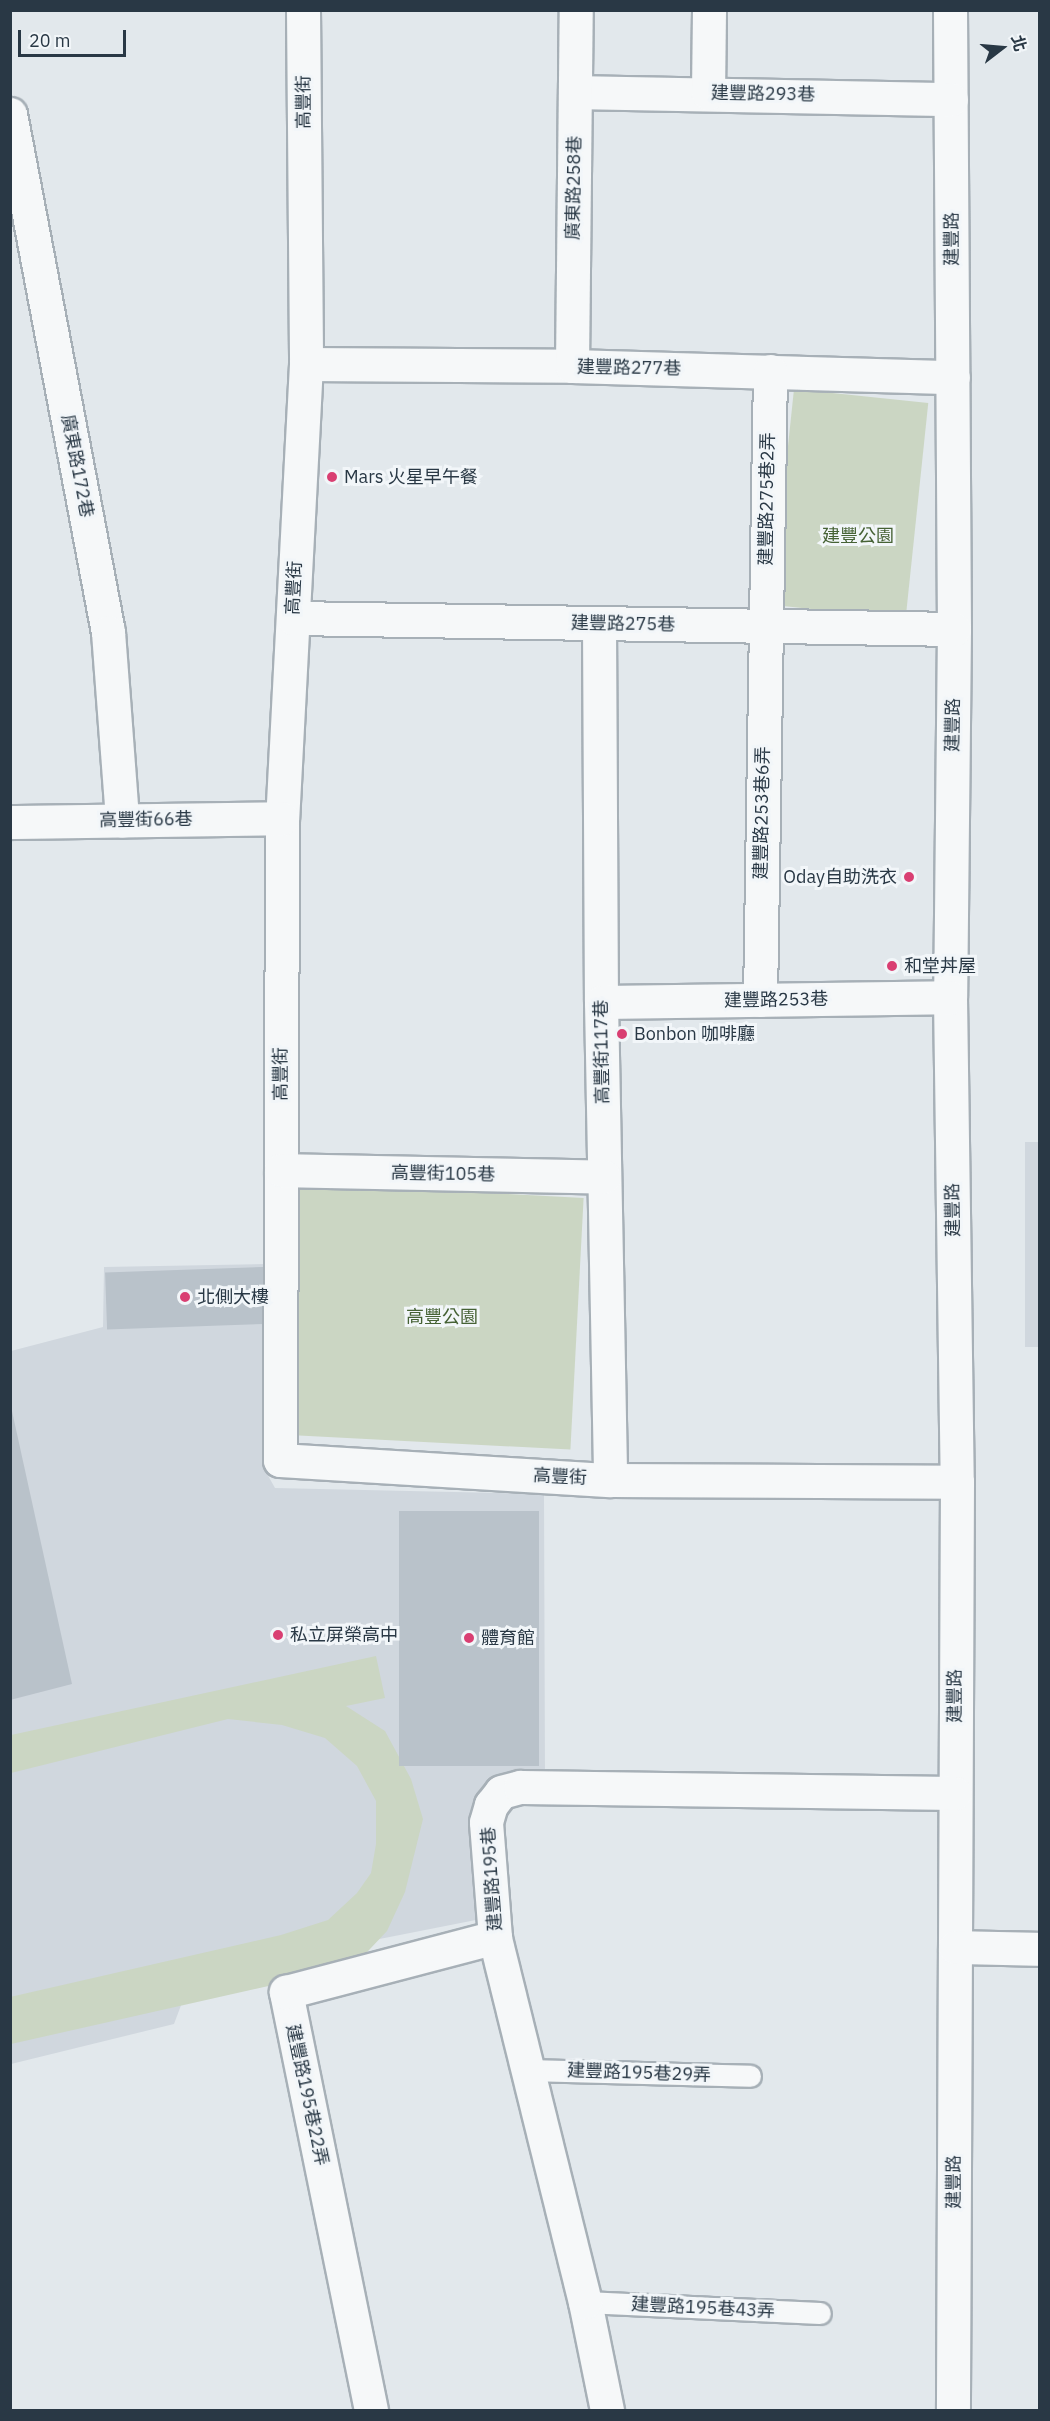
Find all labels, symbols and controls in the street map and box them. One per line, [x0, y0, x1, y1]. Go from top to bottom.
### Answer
scale bar [21, 18, 129, 56]
north arrow [972, 18, 1032, 78]
text: 20 m [29, 29, 71, 52]
text: 北 [1007, 33, 1031, 53]
street label: 高豐街 [293, 75, 315, 129]
street label: 建豐路293巷 [711, 82, 815, 106]
street label: 廣東路258巷 [562, 136, 586, 240]
street label: 建豐路 [941, 212, 963, 266]
street label: 建豐路277巷 [577, 356, 681, 380]
street label: 廣東路172巷 [56, 413, 98, 519]
street label: 建豐路275巷2弄 [755, 432, 779, 566]
place label: Mars 火星早午餐 [344, 466, 478, 488]
marker: Mars 火星早午餐 [325, 470, 339, 484]
park label: 建豐公園 [822, 525, 894, 547]
street label: 高豐街 [282, 560, 306, 616]
street label: 建豐路275巷 [571, 612, 675, 636]
street label: 建豐路 [942, 698, 964, 752]
street label: 建豐路253巷6弄 [750, 746, 774, 880]
street label: 高豐街66巷 [99, 808, 193, 832]
place label: Oday自助洗衣 [783, 866, 897, 888]
marker: Oday自助洗衣 [902, 870, 916, 884]
place label: 和堂丼屋 [904, 955, 976, 977]
marker: 和堂丼屋 [885, 959, 899, 973]
street label: 建豐路253巷 [724, 988, 828, 1012]
street label: 高豐街117巷 [590, 1000, 614, 1104]
place label: Bonbon 咖啡廳 [634, 1023, 755, 1045]
marker: Bonbon 咖啡廳 [615, 1027, 629, 1041]
street label: 高豐街 [270, 1047, 292, 1101]
street label: 高豐街105巷 [391, 1162, 495, 1186]
street label: 建豐路 [942, 1183, 964, 1237]
place label: 北側大樓 [197, 1286, 269, 1308]
marker: 北側大樓 [178, 1290, 192, 1304]
park label: 高豐公園 [406, 1306, 478, 1328]
street label: 高豐街 [532, 1465, 588, 1489]
place label: 私立屏榮高中 [290, 1624, 398, 1646]
place label: 體育館 [481, 1627, 535, 1649]
marker: 私立屏榮高中 [271, 1628, 285, 1642]
marker: 體育館 [462, 1631, 476, 1645]
street label: 建豐路 [944, 1669, 966, 1723]
street label: 建豐路195巷 [478, 1826, 506, 1932]
street label: 建豐路195巷22弄 [281, 2022, 333, 2168]
street label: 建豐路195巷29弄 [567, 2060, 711, 2086]
street label: 建豐路 [943, 2155, 965, 2209]
street label: 建豐路195巷43弄 [631, 2293, 775, 2323]

